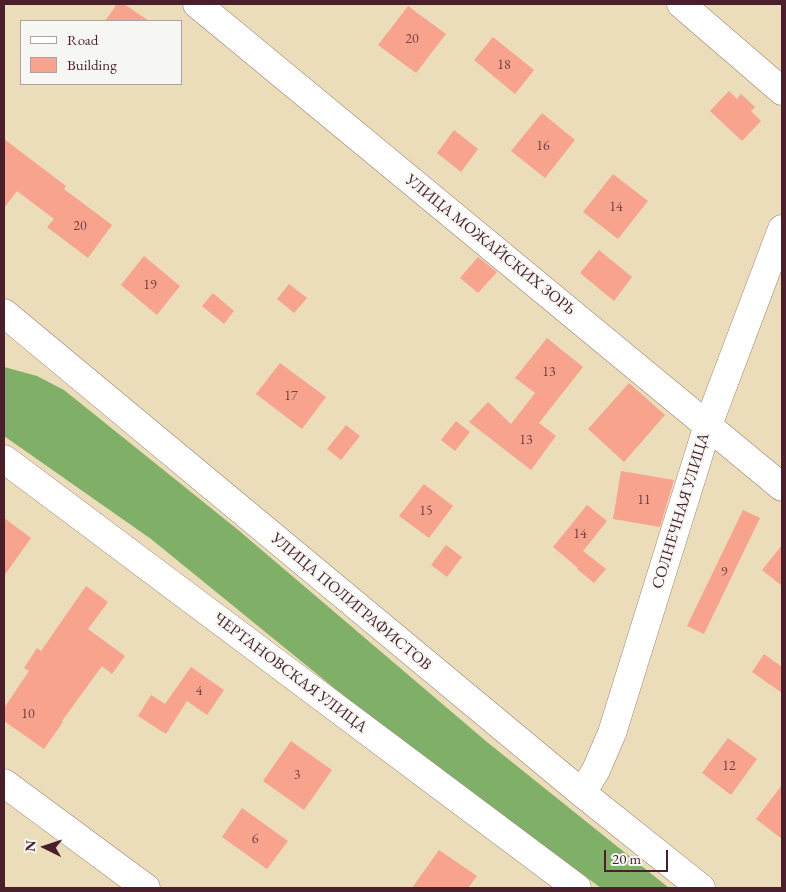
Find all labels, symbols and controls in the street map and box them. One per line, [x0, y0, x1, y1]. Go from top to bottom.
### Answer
legend [20, 20, 182, 85]
text: Road [67, 30, 98, 49]
house number: 20 [405, 31, 419, 47]
text: Building [67, 55, 117, 74]
house number: 18 [497, 57, 511, 73]
house number: 16 [536, 138, 550, 154]
street label: УЛИЦА МОЖАЙСКИХ ЗОРЬ [401, 170, 579, 320]
house number: 14 [609, 199, 623, 215]
house number: 20 [73, 218, 87, 234]
house number: 19 [143, 277, 157, 293]
house number: 13 [542, 364, 556, 380]
house number: 17 [284, 388, 298, 404]
street label: СОЛНЕЧНАЯ УЛИЦА [648, 431, 714, 591]
house number: 13 [519, 432, 533, 448]
house number: 11 [637, 492, 651, 508]
house number: 15 [419, 503, 433, 519]
house number: 14 [573, 526, 587, 542]
street label: УЛИЦА ПОЛИГРАФИСТОВ [267, 529, 435, 675]
house number: 9 [721, 564, 727, 580]
street label: ЧЕРТАНОВСКАЯ УЛИЦА [209, 609, 371, 737]
house number: 4 [196, 683, 202, 699]
house number: 10 [21, 706, 35, 722]
house number: 12 [722, 758, 736, 774]
house number: 3 [294, 767, 300, 783]
north arrow [20, 822, 70, 872]
house number: 6 [252, 831, 258, 847]
text: N [21, 840, 39, 852]
scale bar [606, 840, 670, 872]
text: 20 m [612, 849, 641, 868]

